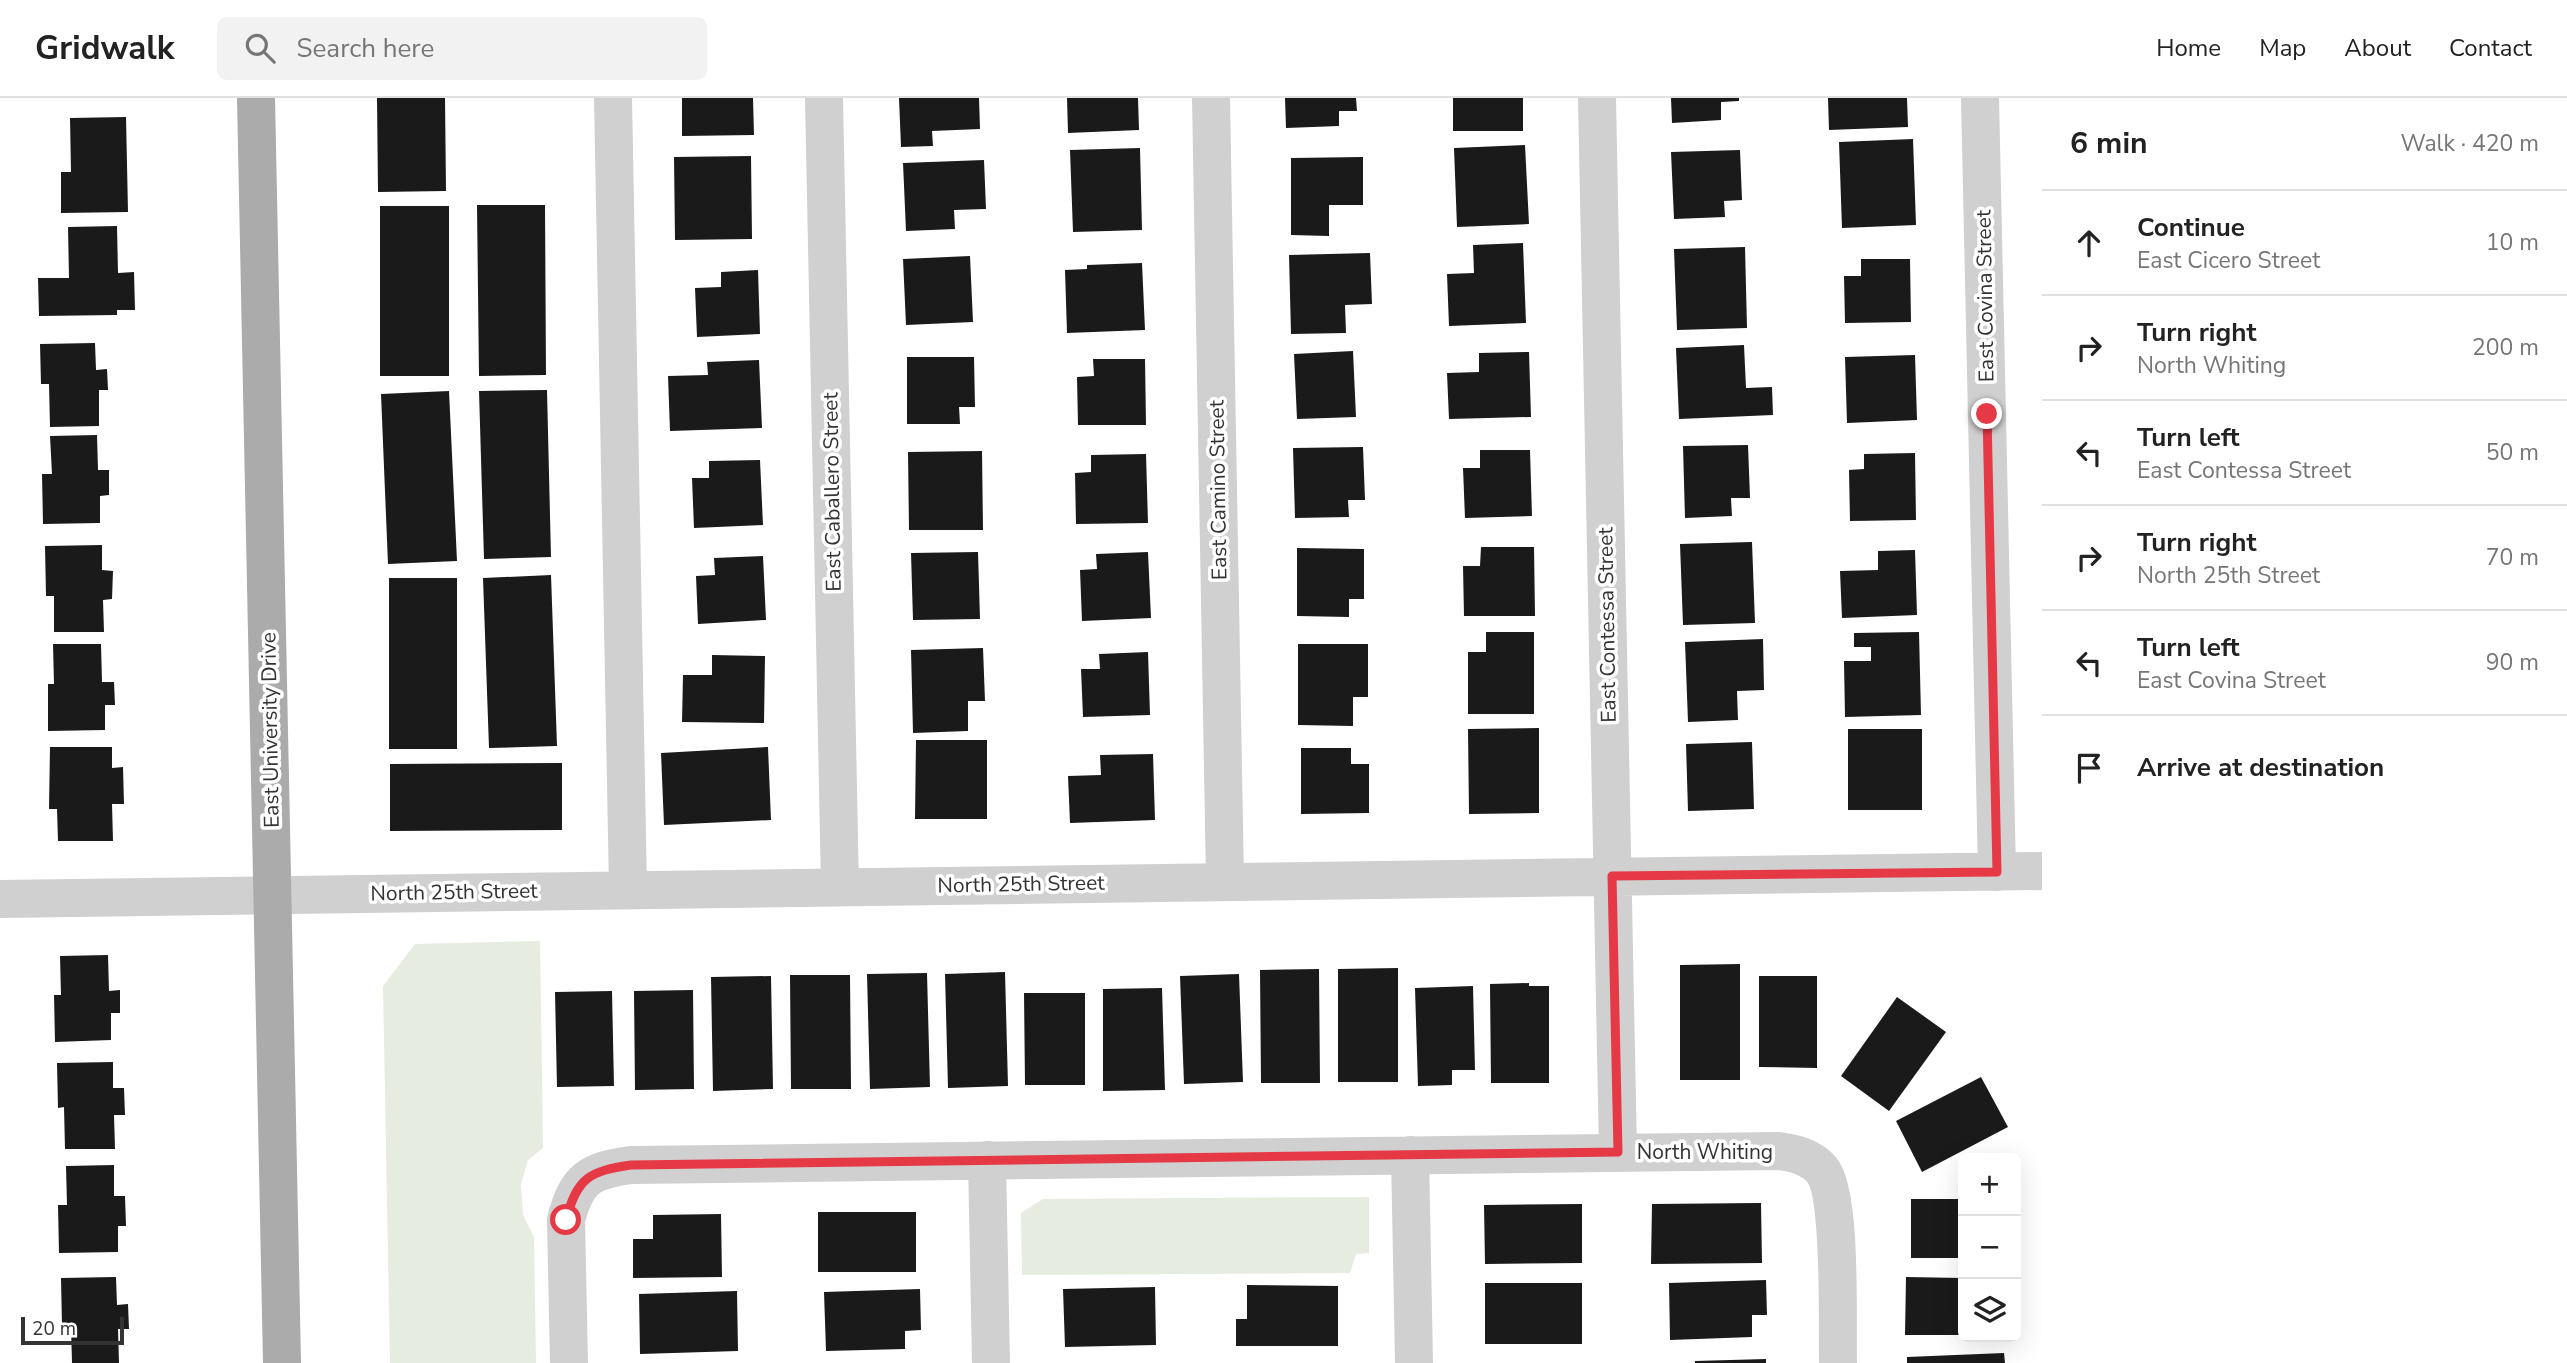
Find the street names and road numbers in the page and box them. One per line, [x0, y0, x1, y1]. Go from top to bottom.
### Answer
street label: East Covina Street [1969, 209, 2001, 382]
street label: East Caballero Street [816, 391, 848, 592]
street label: East Camino Street [1202, 399, 1234, 580]
street label: East Contessa Street [1591, 526, 1623, 723]
street label: East University Drive [254, 632, 286, 828]
street label: North 25th Street [937, 869, 1105, 899]
street label: North 25th Street [370, 877, 538, 907]
street label: North Whiting [1637, 1138, 1773, 1166]

